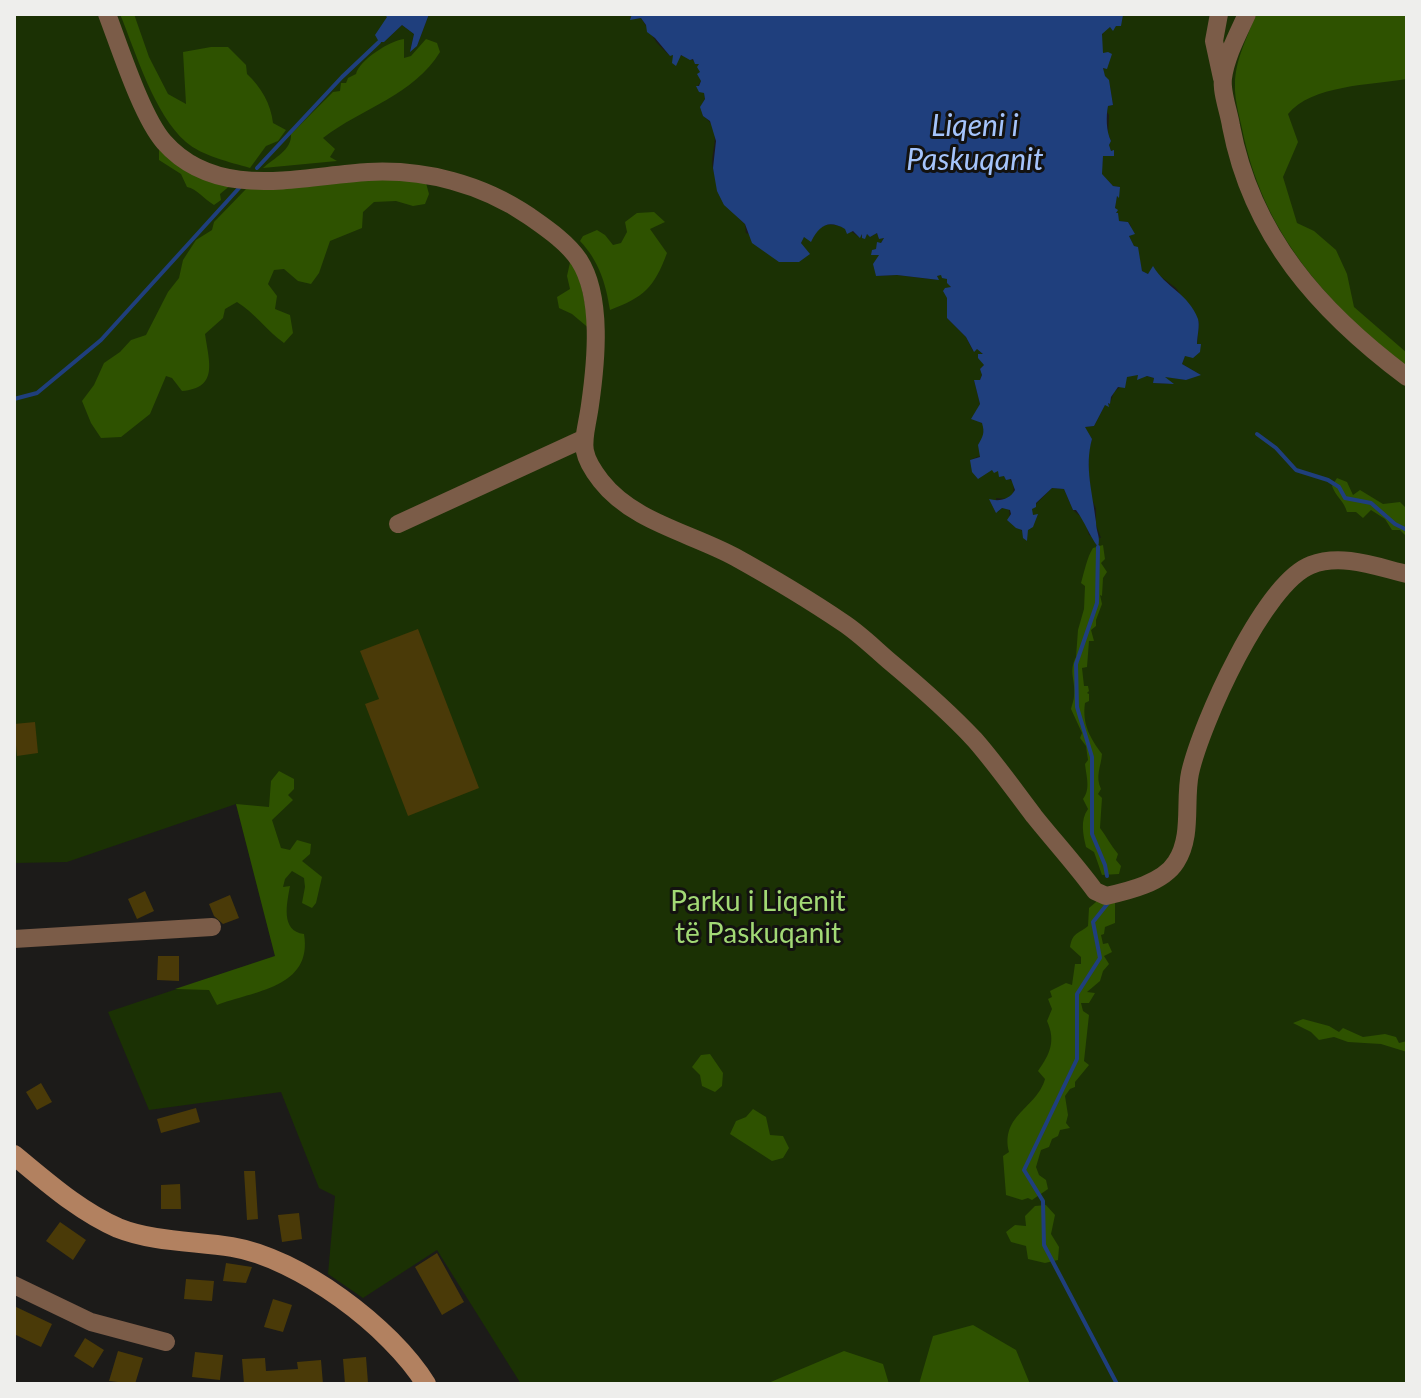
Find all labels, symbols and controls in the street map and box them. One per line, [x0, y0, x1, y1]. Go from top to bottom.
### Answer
water label: Liqeni i Paskuqanit [906, 108, 1044, 178]
park label: Parku i Liqenit të Paskuqanit [670, 885, 846, 951]

